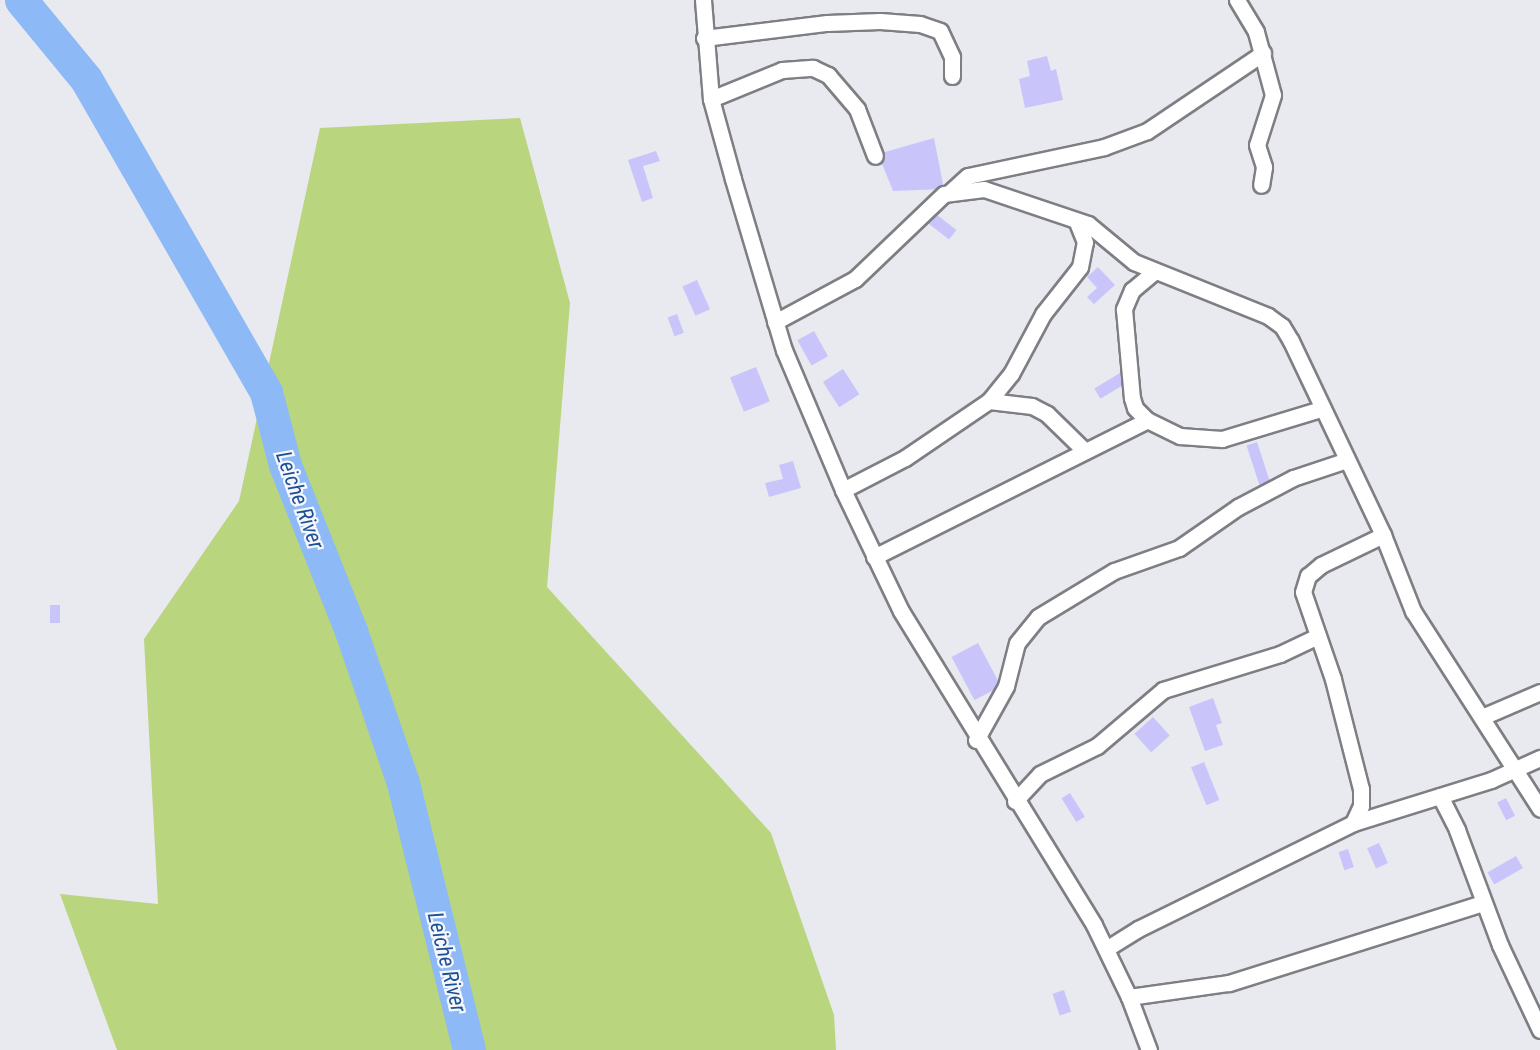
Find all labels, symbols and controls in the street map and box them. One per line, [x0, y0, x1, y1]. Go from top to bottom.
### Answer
water label: Leiche River [270, 448, 330, 552]
water label: Leiche River [422, 909, 472, 1015]

